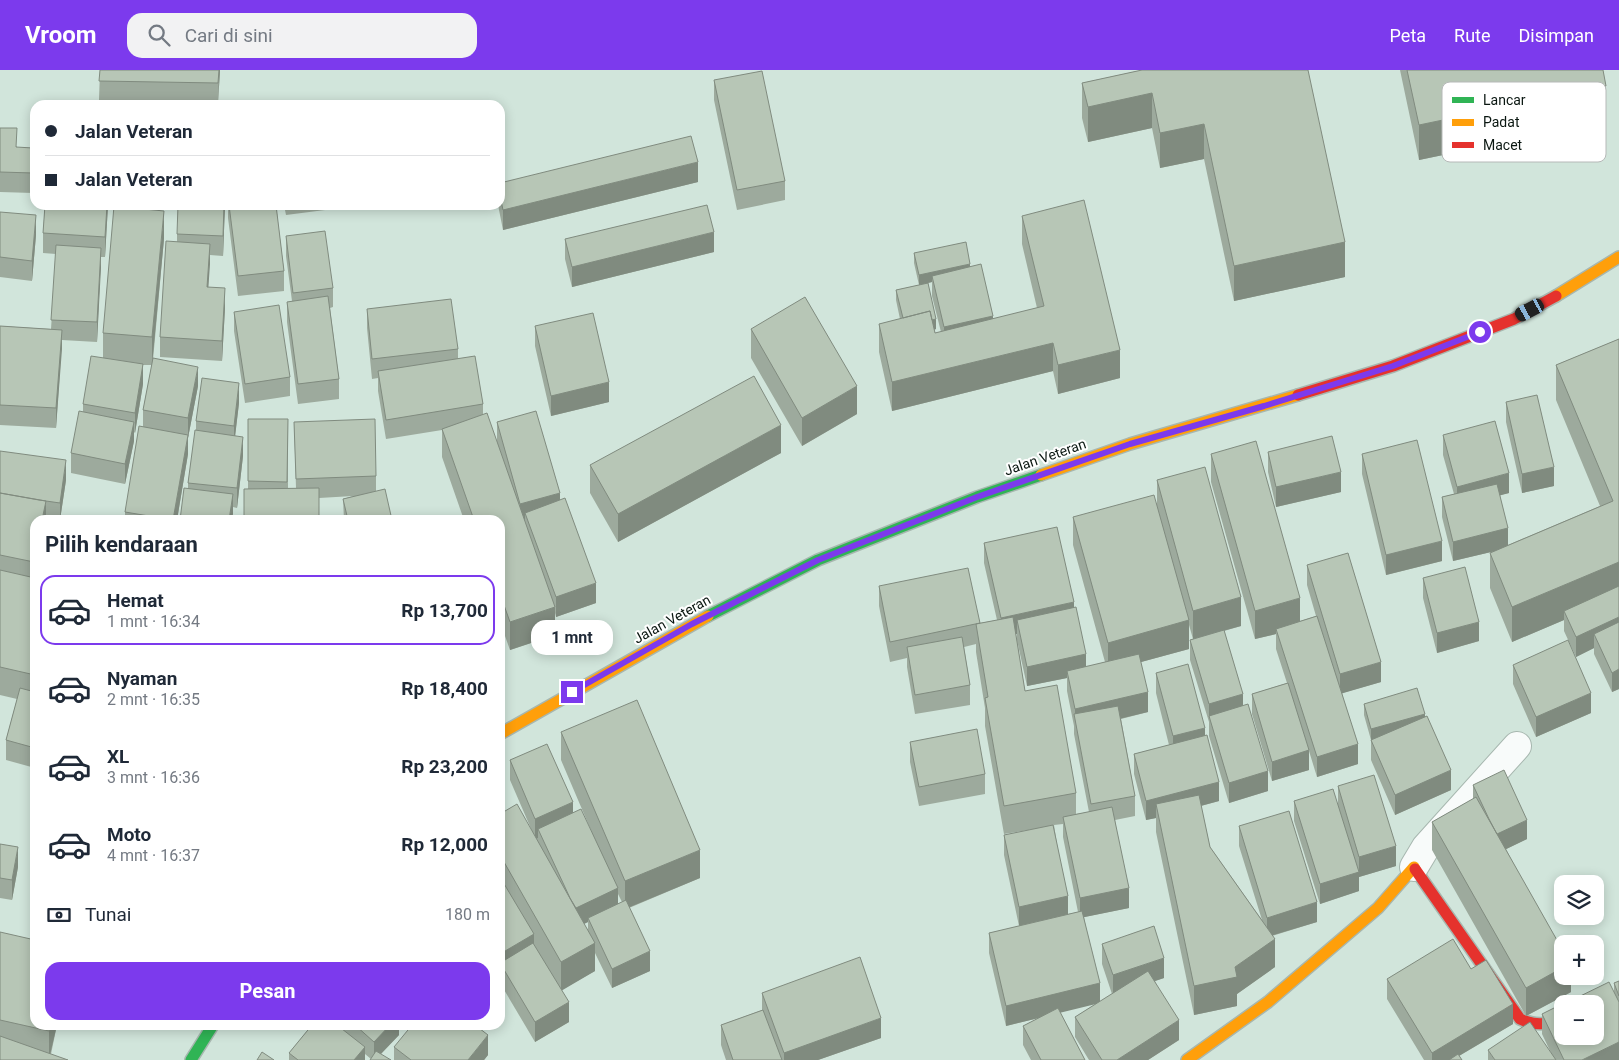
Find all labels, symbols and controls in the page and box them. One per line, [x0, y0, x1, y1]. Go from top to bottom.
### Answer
search box [127, 13, 477, 58]
text: Vroom [25, 21, 97, 49]
icon: search [145, 21, 173, 49]
text: Cari di sini [185, 24, 273, 47]
text: Peta [1390, 25, 1426, 46]
text: Rute [1454, 25, 1491, 46]
text: Disimpan [1519, 25, 1594, 46]
legend [1442, 82, 1606, 162]
text: Lancar [1483, 92, 1526, 108]
text: Padat [1483, 114, 1520, 130]
text: Jalan Veteran [75, 120, 193, 143]
text: Macet [1483, 137, 1523, 153]
text: Jalan Veteran [75, 168, 193, 191]
car [1513, 296, 1546, 324]
route start [1469, 321, 1491, 343]
street label: Jalan Veteran [1002, 436, 1088, 478]
text: Pilih kendaraan [45, 532, 198, 557]
icon: car [47, 588, 92, 633]
text: Hemat [107, 589, 164, 612]
street label: Jalan Veteran [631, 591, 713, 647]
text: Rp 13,700 [401, 599, 488, 622]
text: 1 mnt · 16:34 [107, 612, 200, 631]
callout: 1 mnt [531, 620, 613, 654]
text: 1 mnt [551, 628, 593, 647]
icon: car [47, 666, 92, 711]
text: Nyaman [107, 667, 177, 690]
text: Rp 18,400 [401, 677, 488, 700]
route end [561, 681, 583, 703]
text: 2 mnt · 16:35 [107, 690, 200, 709]
icon: car [47, 744, 92, 789]
text: XL [107, 745, 129, 768]
text: Rp 23,200 [401, 755, 488, 778]
text: 3 mnt · 16:36 [107, 768, 200, 787]
icon: car [47, 822, 92, 867]
text: Moto [107, 823, 151, 846]
text: Rp 12,000 [401, 833, 488, 856]
text: 4 mnt · 16:37 [107, 846, 200, 865]
map controls [1554, 875, 1604, 1045]
button: layers [1554, 875, 1604, 925]
icon: cash [45, 901, 73, 929]
text: Tunai [85, 903, 131, 926]
text: 180 m [445, 905, 490, 924]
button: + [1554, 935, 1604, 985]
button: Pesan [45, 962, 490, 1020]
button: − [1554, 995, 1604, 1045]

